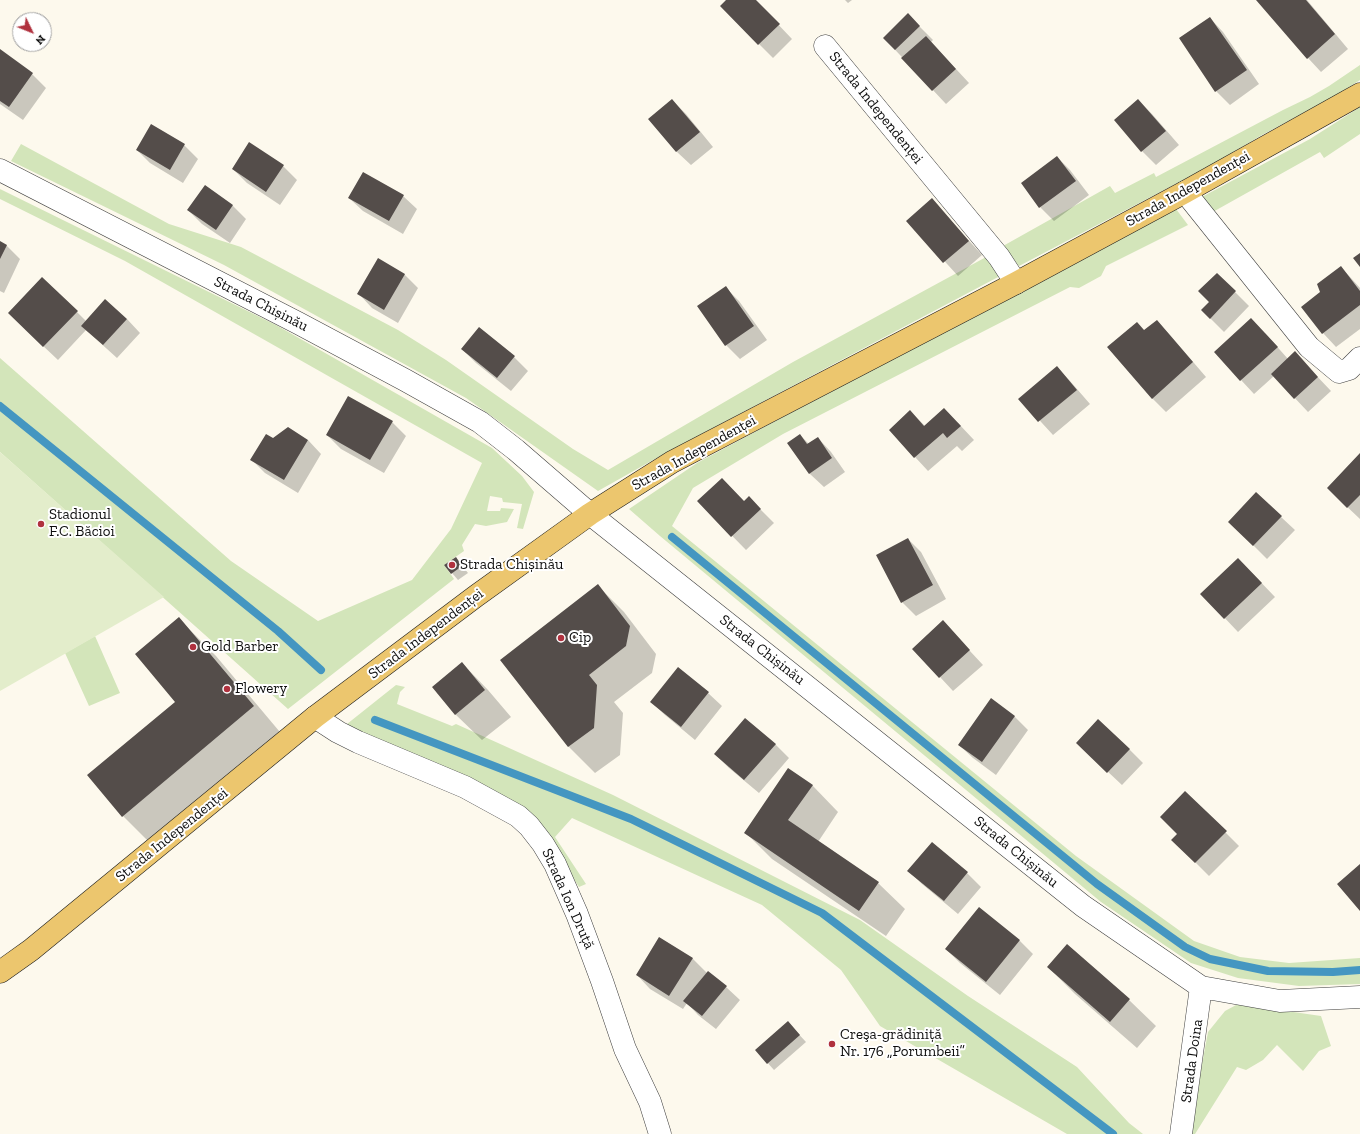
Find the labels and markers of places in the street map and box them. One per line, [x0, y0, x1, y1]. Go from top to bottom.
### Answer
place label: Stadionul F.C. Băcioi [49, 506, 115, 541]
marker: Stadionul F.C. Băcioi [36, 519, 46, 529]
place label: Strada Chișinău [460, 556, 563, 574]
marker: Strada Chișinău [447, 560, 457, 570]
place label: Cip [569, 629, 591, 647]
marker: Cip [556, 633, 566, 643]
place label: Gold Barber [201, 638, 279, 656]
marker: Gold Barber [188, 642, 198, 652]
place label: Flowery [235, 680, 287, 698]
marker: Flowery [222, 684, 232, 694]
place label: Creşa-grădiniţă Nr. 176 „Porumbeii” [840, 1026, 965, 1061]
marker: Creşa-grădiniţă Nr. 176 „Porumbeii” [827, 1039, 837, 1049]

